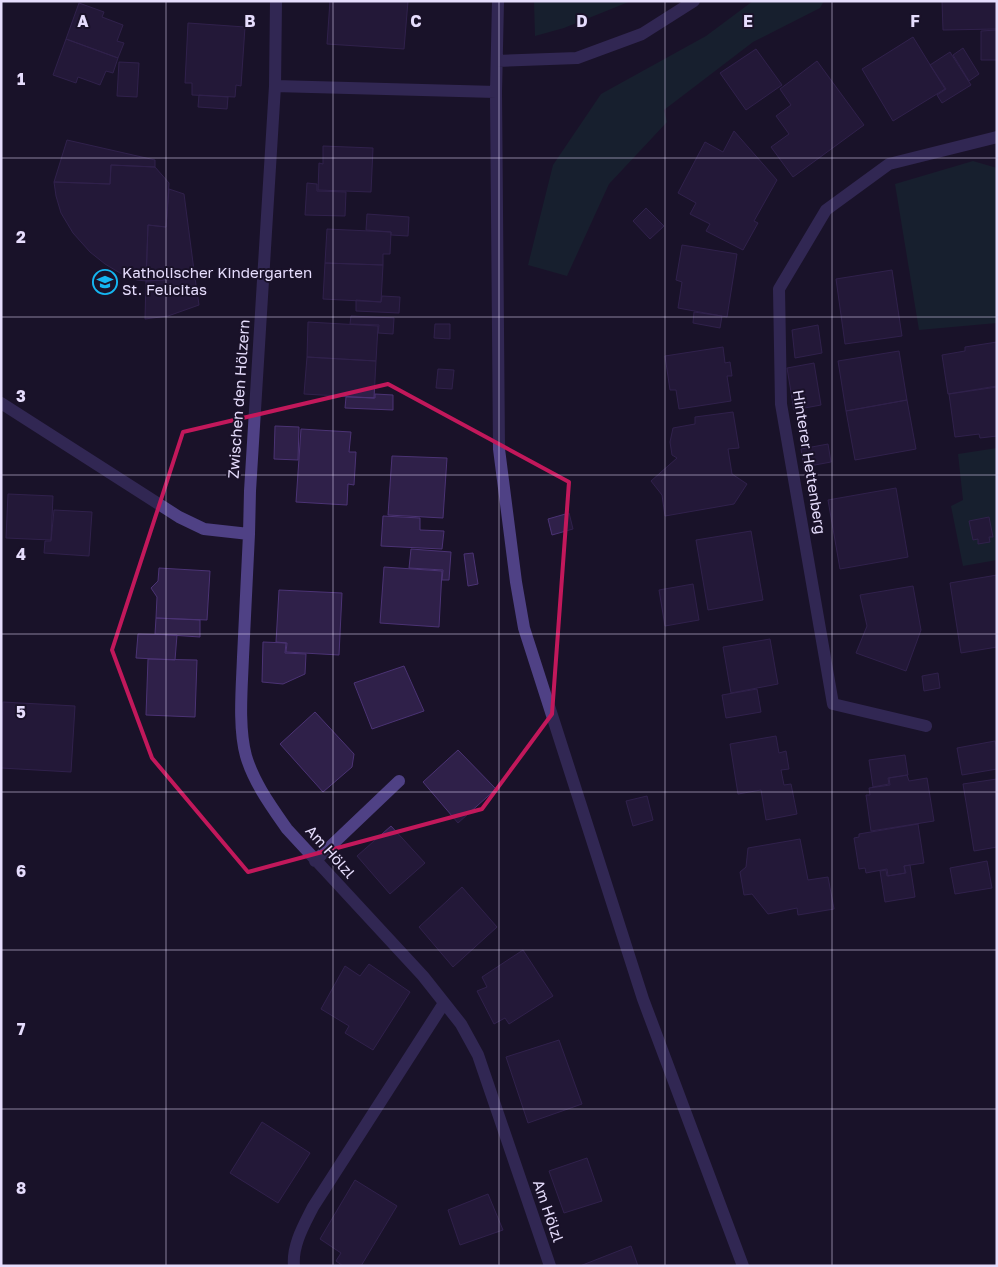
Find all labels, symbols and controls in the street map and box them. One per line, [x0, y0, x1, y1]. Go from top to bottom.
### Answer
text: A [77, 11, 89, 31]
text: B [244, 11, 256, 31]
text: C [410, 11, 422, 31]
text: D [576, 11, 588, 31]
text: E [743, 11, 753, 31]
text: F [910, 11, 920, 31]
text: 1 [17, 69, 25, 89]
text: 2 [16, 227, 26, 247]
place label: Katholischer Kindergarten St. Felicitas [122, 263, 312, 298]
school or university icon: Katholischer Kindergarten St. Felicitas [92, 269, 118, 295]
street label: Zwischen den Hölzern [223, 319, 253, 479]
text: 3 [16, 386, 26, 406]
street label: Hinterer Hettenberg [790, 388, 830, 535]
text: 4 [16, 544, 26, 564]
text: 5 [16, 702, 26, 722]
street label: Am Hölzl [302, 821, 359, 882]
text: 6 [16, 861, 26, 881]
text: 7 [17, 1019, 26, 1039]
street label: Am Hölzl [530, 1177, 568, 1244]
text: 8 [16, 1178, 26, 1198]

